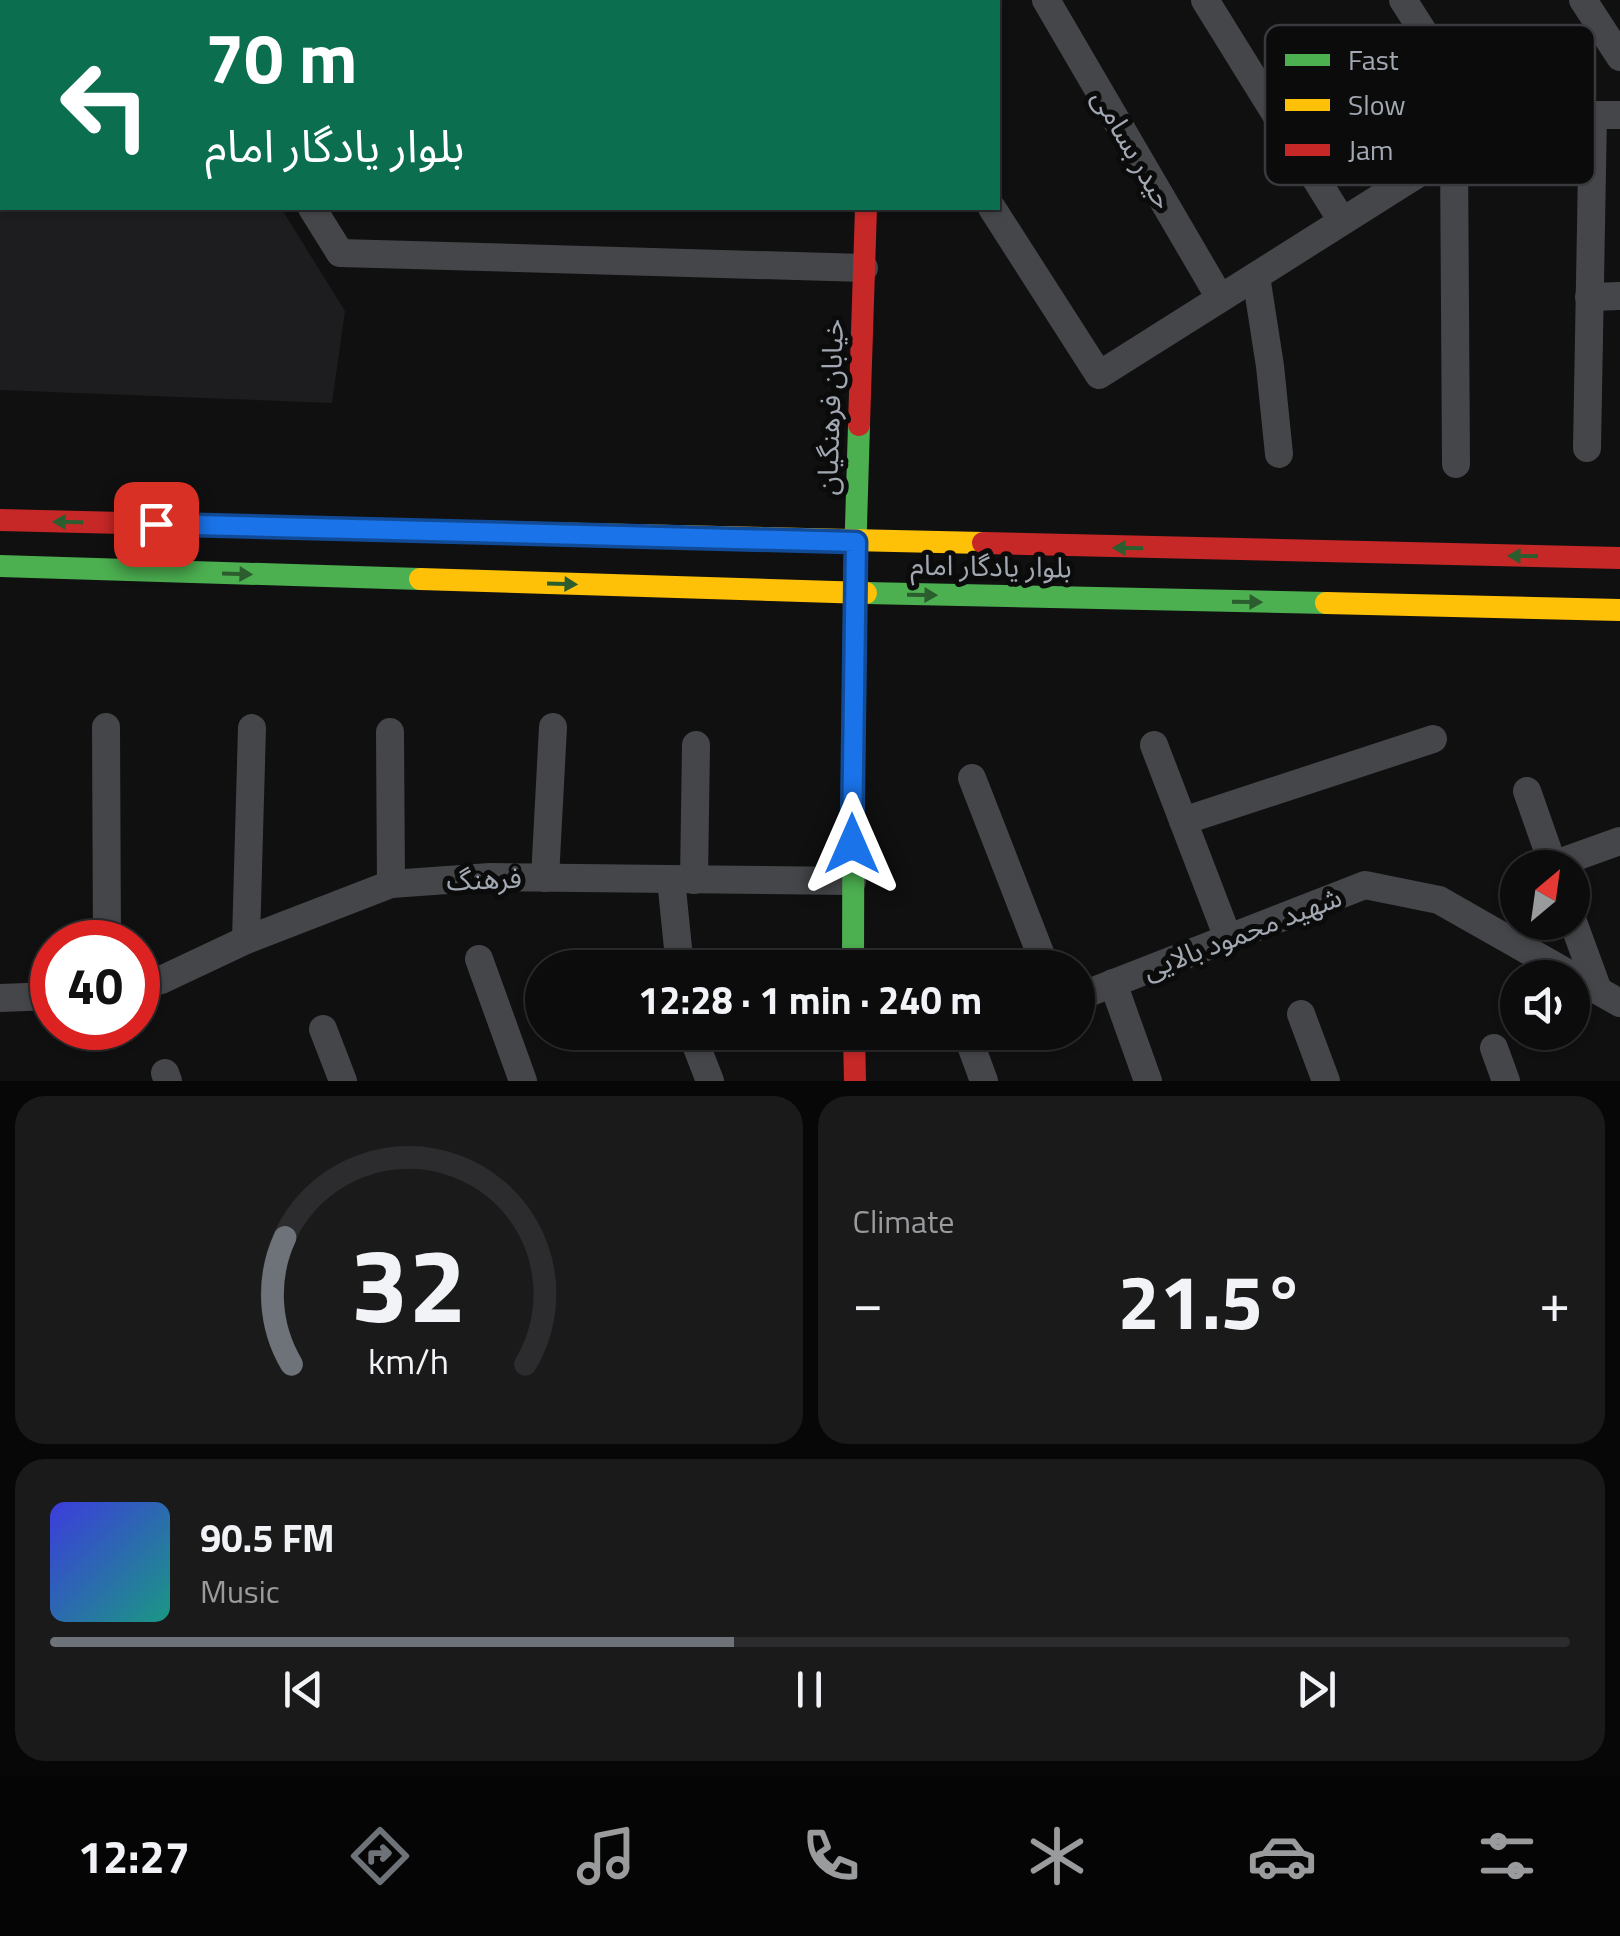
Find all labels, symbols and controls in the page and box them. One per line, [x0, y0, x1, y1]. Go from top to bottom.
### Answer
text: 70 m [205, 4, 358, 110]
legend [1265, 25, 1595, 185]
text: Fast [1348, 38, 1399, 81]
icon: left [40, 40, 170, 170]
street label: حیدر بسامی [1082, 80, 1185, 217]
text: Slow [1348, 83, 1406, 126]
text: بلوار یادگار امام [205, 111, 464, 179]
text: Jam [1348, 128, 1394, 171]
street label: خیابان فرهنگیان [805, 318, 854, 496]
pin [114, 482, 199, 567]
icon: arrive [129, 497, 184, 552]
one-way arrow [51, 513, 83, 529]
one-way arrow [1111, 539, 1143, 555]
street label: بلوار یادگار امام [910, 543, 1072, 588]
one-way arrow [1506, 548, 1538, 564]
one-way arrow [222, 566, 254, 582]
one-way arrow [547, 577, 579, 593]
one-way arrow [907, 587, 939, 603]
one-way arrow [1231, 594, 1263, 610]
position arrow [800, 792, 904, 896]
north arrow [1500, 850, 1590, 940]
map controls [1500, 850, 1590, 1050]
street label: فرهنگ [446, 856, 522, 901]
street label: شهید محمود بالایی [1136, 875, 1348, 990]
speed limit sign: 40 [30, 920, 160, 1050]
button: sound [1500, 960, 1590, 1050]
text: 12:28 · 1 min · 240 m [638, 971, 982, 1029]
text: Climate [853, 1197, 954, 1245]
text: 32 [351, 1204, 467, 1362]
text: 21.5° [1118, 1244, 1305, 1358]
text: − [853, 1260, 883, 1343]
text: + [1539, 1260, 1570, 1343]
text: km/h [368, 1333, 449, 1388]
text: 90.5 FM [200, 1509, 335, 1567]
text: Music [200, 1567, 280, 1615]
icon: previous [276, 1662, 331, 1717]
icon: pause [782, 1662, 837, 1717]
icon: next [1289, 1662, 1344, 1717]
icon: directions [345, 1821, 415, 1891]
icon: music [571, 1821, 641, 1891]
icon: phone [796, 1821, 866, 1891]
icon: climate [1022, 1821, 1092, 1891]
icon: car [1247, 1821, 1317, 1891]
icon: filters [1472, 1821, 1542, 1891]
text: 12:27 [78, 1822, 190, 1890]

